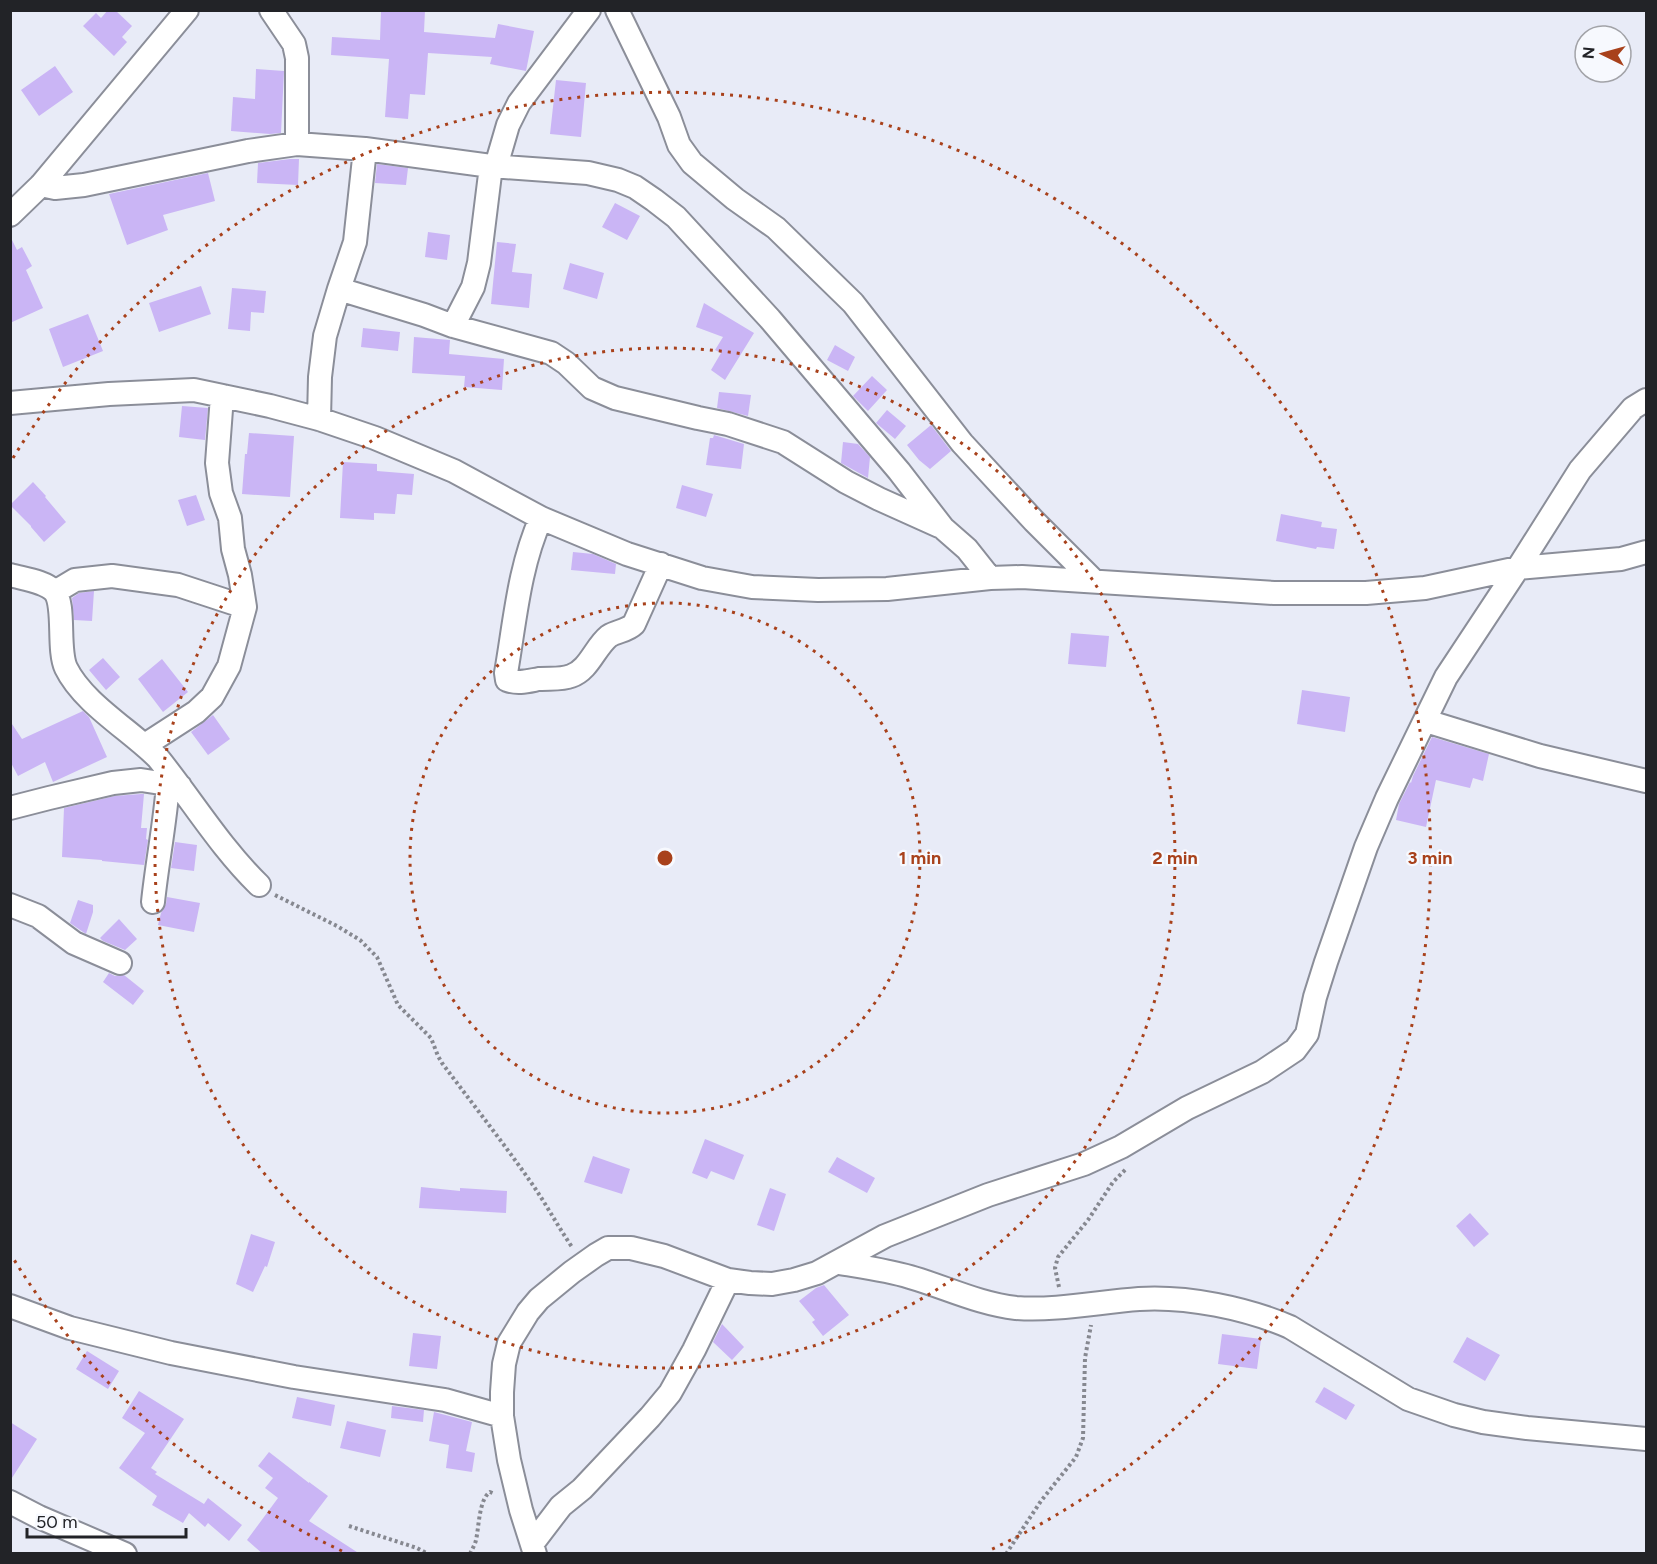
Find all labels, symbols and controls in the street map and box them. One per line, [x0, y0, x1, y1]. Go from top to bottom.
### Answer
north arrow [1573, 24, 1633, 84]
text: N [1579, 46, 1599, 60]
text: 1 min [899, 847, 941, 869]
text: 2 min [1152, 847, 1198, 869]
text: 3 min [1408, 847, 1452, 869]
centre of rings [655, 848, 675, 868]
scale bar [27, 1501, 186, 1539]
text: 50 m [36, 1511, 78, 1533]

